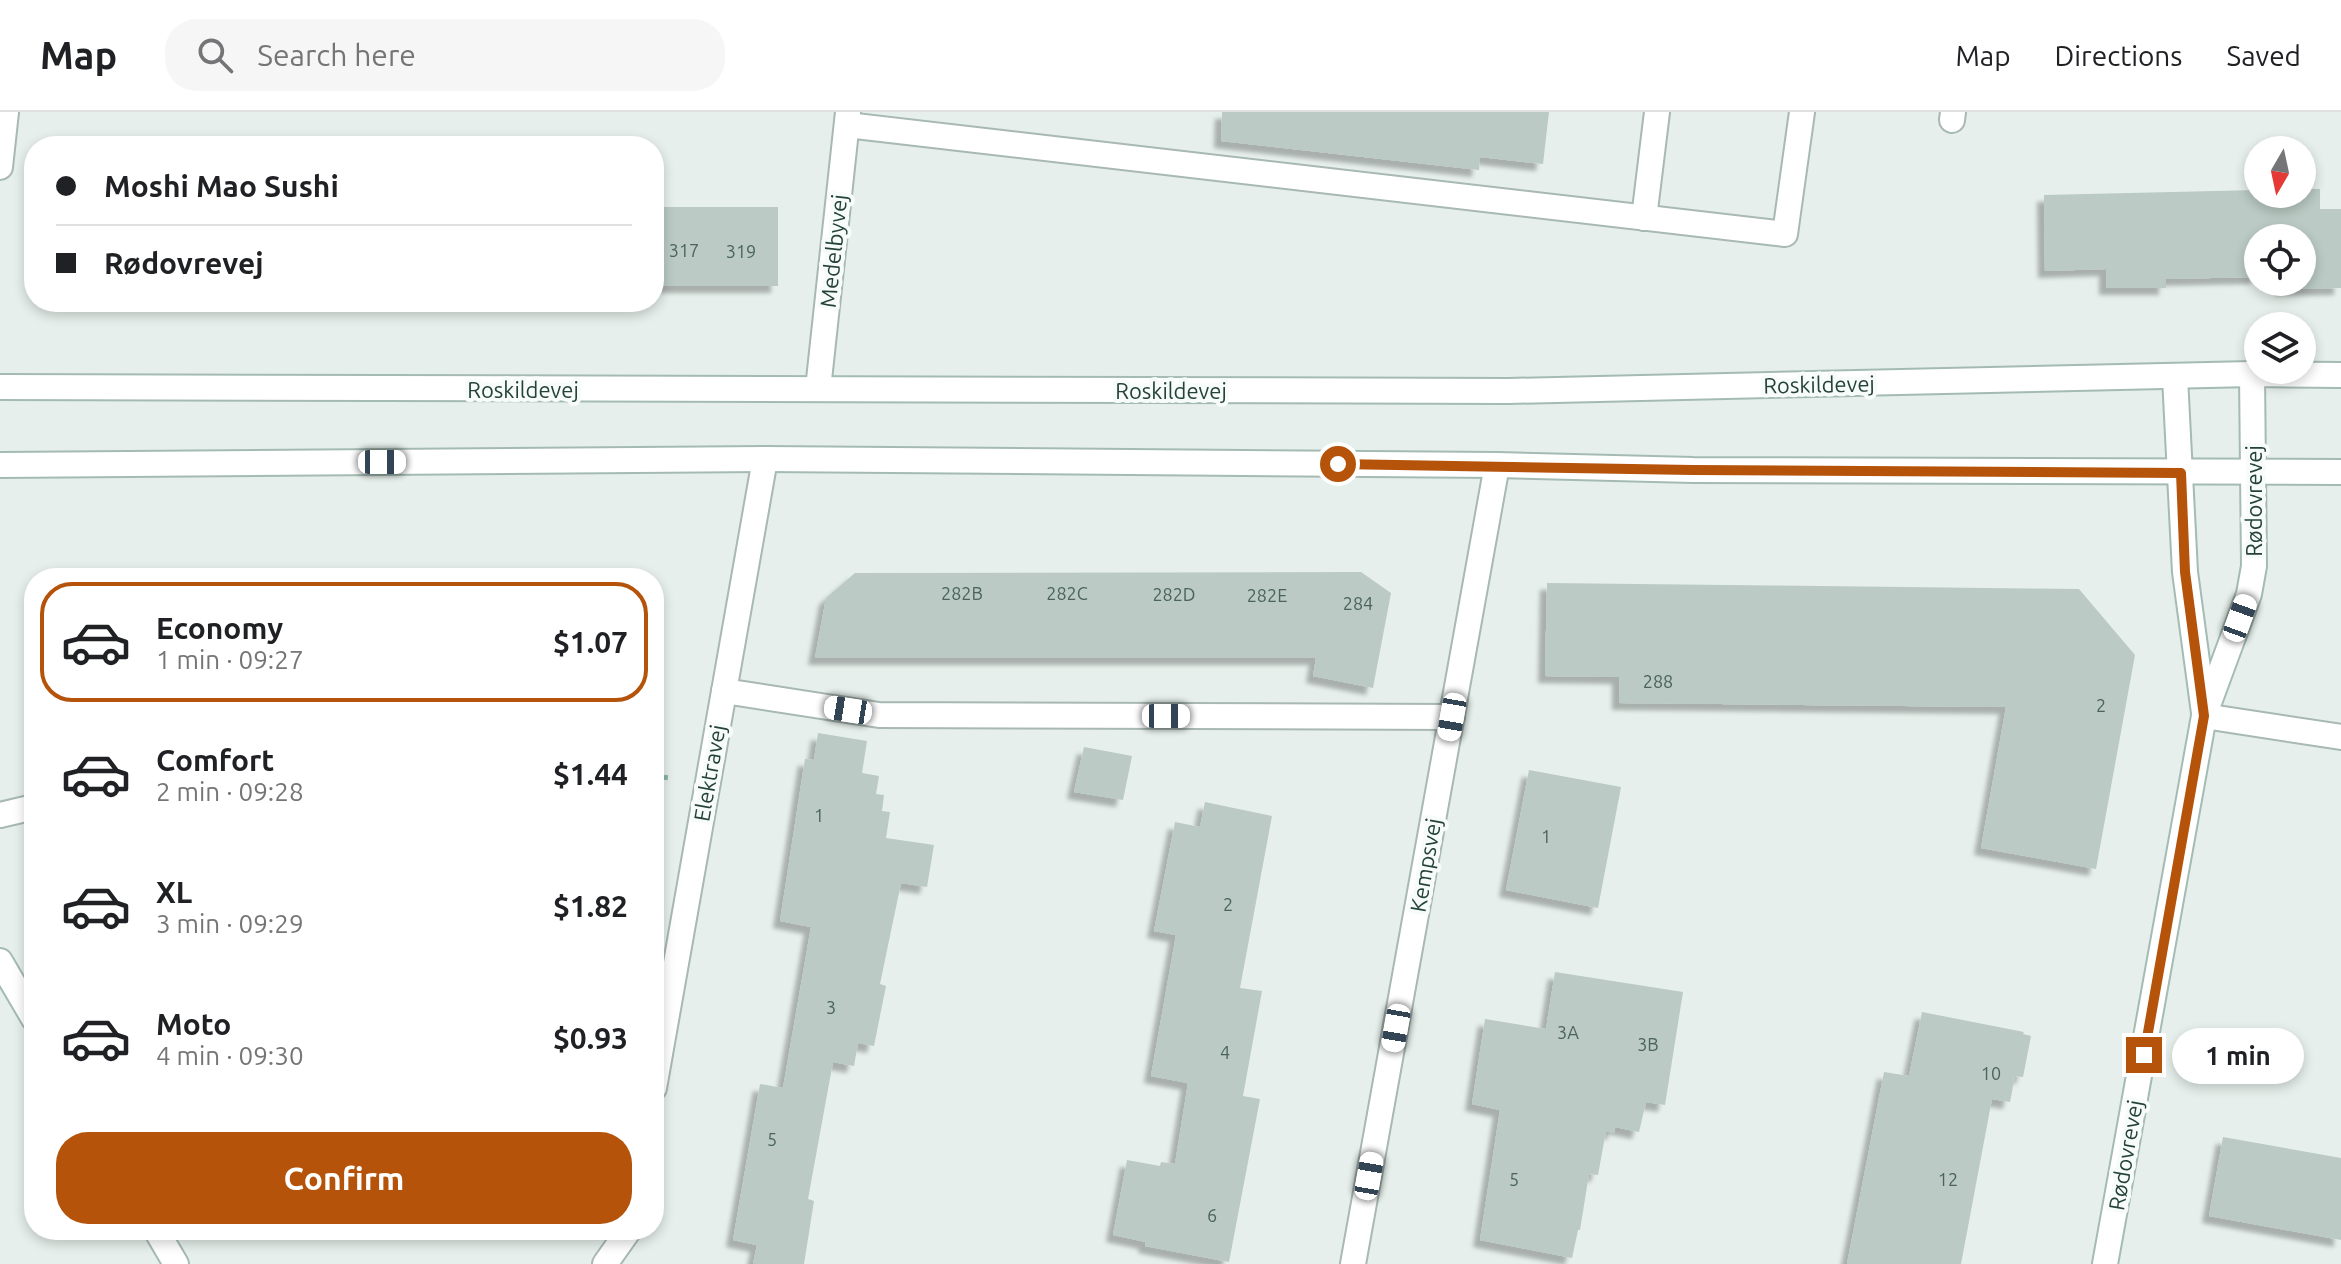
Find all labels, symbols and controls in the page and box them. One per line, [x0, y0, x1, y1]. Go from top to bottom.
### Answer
search box [165, 19, 725, 91]
icon: search [193, 33, 237, 77]
text: Map [40, 34, 117, 76]
text: Search here [257, 38, 416, 72]
text: Map [1955, 40, 2011, 71]
text: Directions [2055, 40, 2182, 71]
text: Saved [2226, 40, 2301, 71]
north arrow [2244, 136, 2316, 208]
map controls [2244, 136, 2316, 384]
text: Moshi Mao Sushi [104, 169, 339, 203]
street label: Medelbyvej [815, 193, 851, 309]
button: locate [2244, 224, 2316, 296]
house number: 317 [669, 240, 699, 260]
house number: 319 [726, 241, 756, 261]
text: Rødovrevej [104, 246, 264, 280]
button: layers [2244, 312, 2316, 384]
street label: Roskildevej [1763, 371, 1875, 397]
street label: Roskildevej [467, 377, 579, 402]
street label: Roskildevej [1115, 378, 1227, 403]
street label: Rødovrevej [2241, 445, 2266, 557]
route start [1320, 446, 1356, 482]
car [358, 450, 406, 474]
house number: 282B [941, 583, 983, 603]
house number: 282C [1046, 583, 1088, 603]
house number: 282D [1152, 584, 1196, 604]
house number: 282E [1247, 585, 1287, 605]
car [2221, 591, 2259, 645]
house number: 284 [1343, 593, 1373, 613]
icon: car [60, 606, 132, 678]
text: Economy [156, 611, 283, 645]
text: $1.07 [553, 625, 628, 659]
text: 1 min · 09:27 [156, 645, 304, 674]
house number: 288 [1643, 671, 1673, 691]
car [1436, 691, 1468, 743]
car [822, 694, 874, 726]
house number: 2 [2096, 695, 2106, 715]
car [1142, 704, 1190, 728]
street label: Elektravej [688, 723, 730, 823]
icon: car [60, 738, 132, 810]
text: Comfort [156, 743, 274, 777]
text: $1.44 [553, 757, 628, 791]
text: 2 min · 09:28 [156, 777, 304, 806]
house number: 1 [814, 805, 824, 825]
street label: Kempsvej [1404, 816, 1446, 914]
house number: 1 [1541, 826, 1551, 846]
icon: car [60, 870, 132, 942]
text: XL [156, 875, 192, 909]
text: $1.82 [553, 889, 628, 923]
house number: 2 [1223, 894, 1233, 914]
text: 3 min · 09:29 [156, 909, 304, 938]
house number: 3 [826, 997, 836, 1017]
icon: car [60, 1002, 132, 1074]
car [1380, 1002, 1412, 1054]
text: Moto [156, 1007, 231, 1041]
text: $0.93 [553, 1021, 628, 1055]
house number: 3A [1557, 1022, 1579, 1042]
callout: 1 min [2172, 1027, 2304, 1083]
house number: 3B [1637, 1034, 1659, 1054]
route end [2126, 1037, 2162, 1073]
text: 4 min · 09:30 [156, 1041, 304, 1070]
text: 1 min [2205, 1041, 2271, 1070]
house number: 4 [1220, 1042, 1230, 1062]
house number: 10 [1981, 1063, 2001, 1083]
street label: Rødovrevej [2103, 1098, 2147, 1212]
house number: 5 [767, 1129, 777, 1149]
button: Confirm [56, 1132, 632, 1224]
car [1353, 1150, 1385, 1202]
house number: 5 [1509, 1169, 1519, 1189]
house number: 12 [1938, 1169, 1958, 1189]
house number: 6 [1207, 1205, 1217, 1225]

